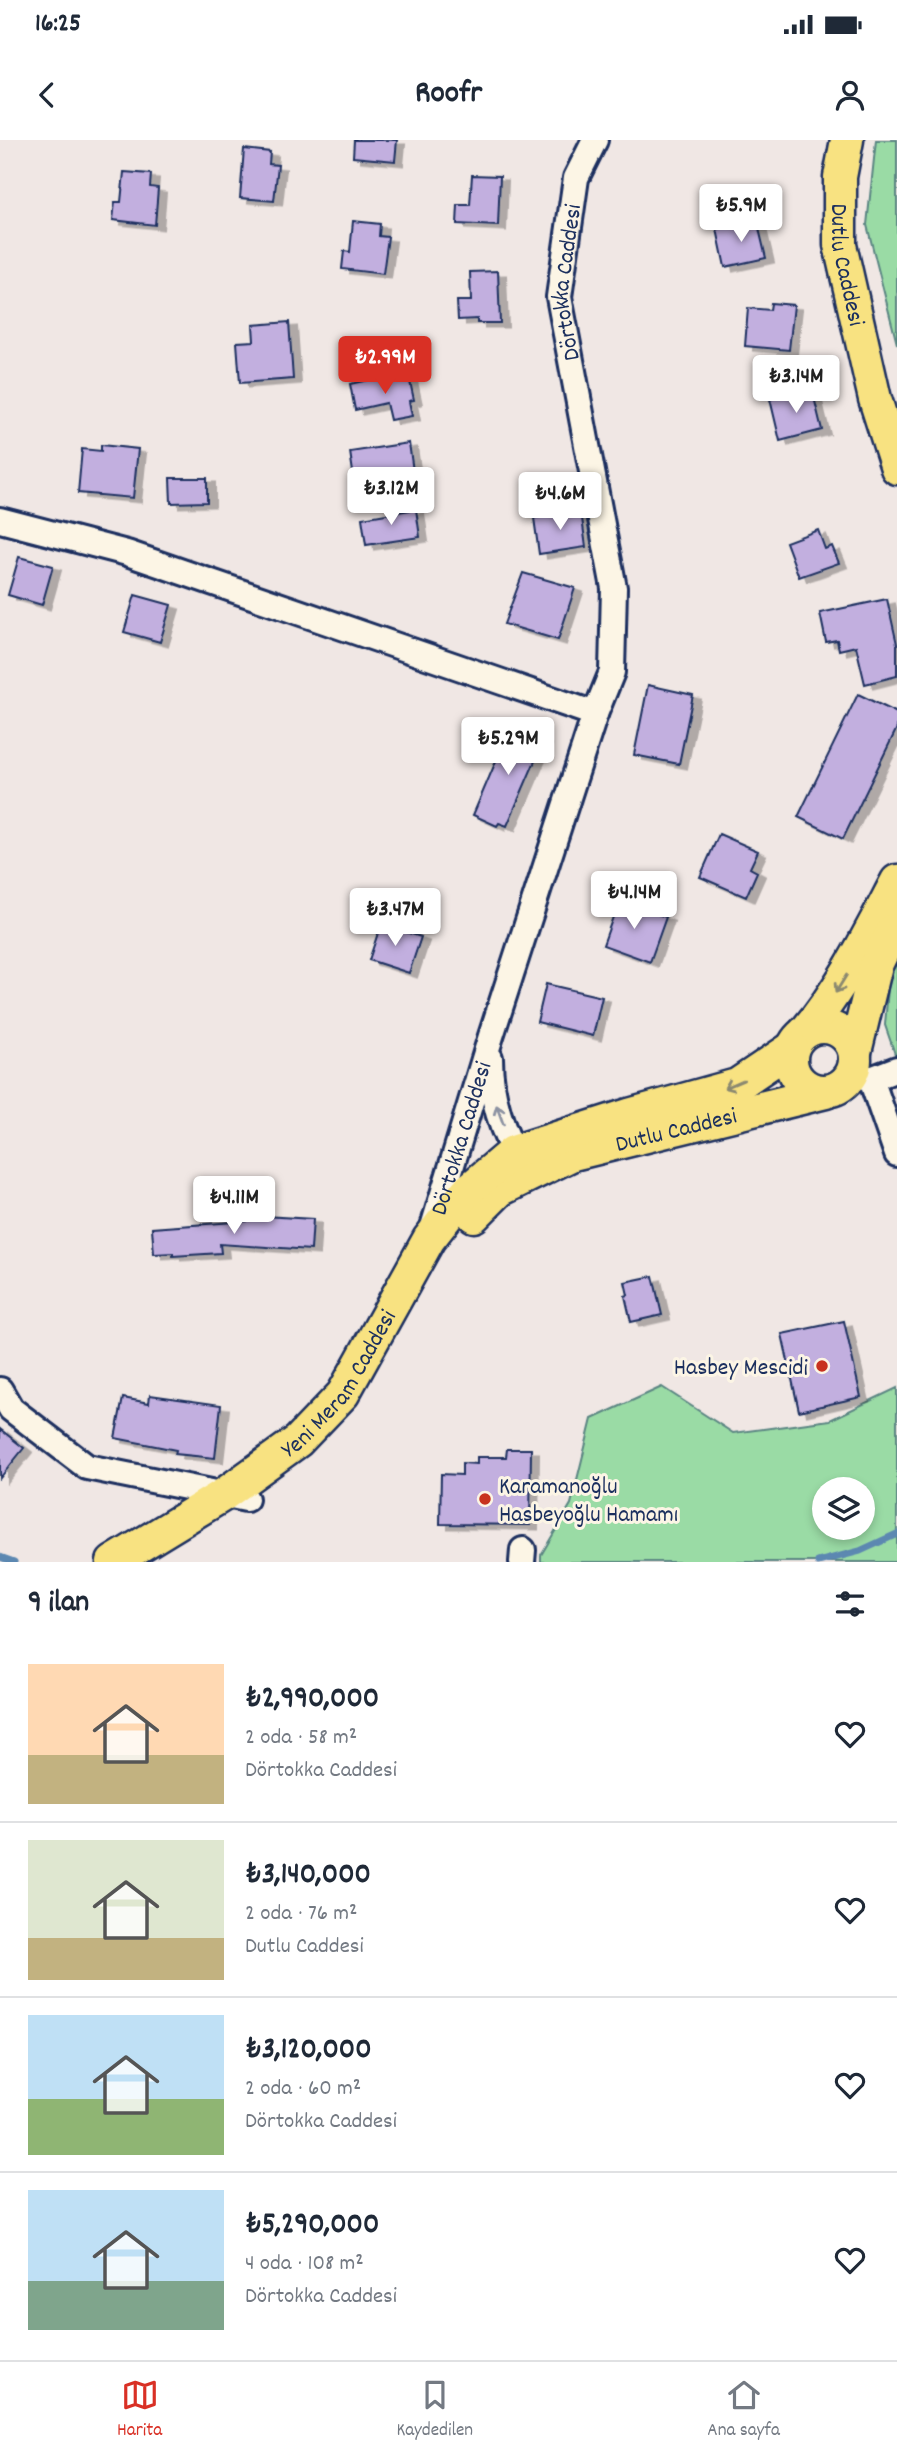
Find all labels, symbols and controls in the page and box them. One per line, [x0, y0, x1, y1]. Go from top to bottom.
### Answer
text: 16:25 [35, 6, 81, 43]
text: Roofr [415, 72, 482, 118]
icon: back [28, 76, 66, 114]
icon: person [831, 76, 869, 114]
pin: ₺5.9M [692, 184, 790, 244]
text: ₺5.9M [715, 190, 767, 223]
street label: Dörtokka Caddesi [545, 202, 592, 363]
street label: Dutlu Caddesi [820, 203, 872, 330]
pin: ₺2.99M [328, 336, 442, 396]
text: ₺2.99M [354, 342, 416, 375]
pin: ₺3.14M [739, 356, 853, 415]
text: ₺3.14M [769, 361, 823, 394]
pin: ₺3.12M [334, 468, 448, 527]
pin: ₺4.6M [511, 472, 609, 532]
text: ₺3.12M [363, 473, 419, 506]
text: ₺4.6M [535, 478, 585, 511]
pin: ₺5.29M [451, 718, 565, 777]
text: ₺5.29M [477, 723, 539, 756]
pin: ₺4.14M [577, 872, 691, 931]
text: ₺4.14M [607, 877, 661, 910]
pin: ₺3.47M [338, 888, 452, 948]
text: ₺3.47M [366, 894, 424, 927]
one-way arrow [833, 973, 847, 993]
street label: Dörtokka Caddesi [424, 1058, 502, 1220]
one-way arrow [724, 1078, 746, 1091]
street label: Dutlu Caddesi [612, 1100, 741, 1163]
one-way arrow [492, 1105, 505, 1127]
pin: ₺4.11M [177, 1176, 291, 1236]
text: ₺4.11M [209, 1182, 259, 1215]
street label: Yeni Meram Caddesi [275, 1304, 406, 1468]
place label: Hasbey Mescidi [674, 1352, 808, 1386]
marker: Hasbey Mescidi [814, 1358, 830, 1374]
place label: Karamanoğlu Hasbeyoğlu Hamamı [499, 1471, 678, 1533]
map controls [812, 1477, 875, 1540]
button: layers [812, 1477, 875, 1540]
marker: Karamanoğlu Hasbeyoğlu Hamamı [477, 1491, 493, 1507]
text: 9 ilan [28, 1583, 89, 1626]
icon: filters [831, 1585, 869, 1623]
text: ₺2,990,000 [245, 1679, 379, 1722]
icon: home [84, 1692, 168, 1776]
icon: heart [831, 1715, 869, 1753]
text: 2 oda · 58 m² [245, 1722, 357, 1755]
text: Dörtokka Caddesi [245, 1755, 397, 1788]
text: ₺3,140,000 [245, 1855, 371, 1898]
icon: home [84, 1868, 168, 1952]
icon: heart [831, 1891, 869, 1929]
text: 2 oda · 76 m² [245, 1898, 357, 1931]
text: Dutlu Caddesi [245, 1931, 364, 1964]
text: ₺3,120,000 [245, 2030, 372, 2073]
icon: home [84, 2043, 168, 2127]
icon: heart [831, 2066, 869, 2104]
text: 2 oda · 60 m² [245, 2073, 361, 2106]
text: Dörtokka Caddesi [245, 2106, 397, 2139]
text: ₺5,290,000 [245, 2205, 379, 2248]
icon: home [84, 2218, 168, 2302]
icon: heart [831, 2241, 869, 2279]
text: 4 oda · 108 m² [245, 2248, 364, 2281]
text: Dörtokka Caddesi [245, 2281, 397, 2314]
tab: Harita [117, 2376, 162, 2445]
tab: Kaydedilen [396, 2376, 473, 2445]
tab: Ana sayfa [707, 2376, 780, 2445]

